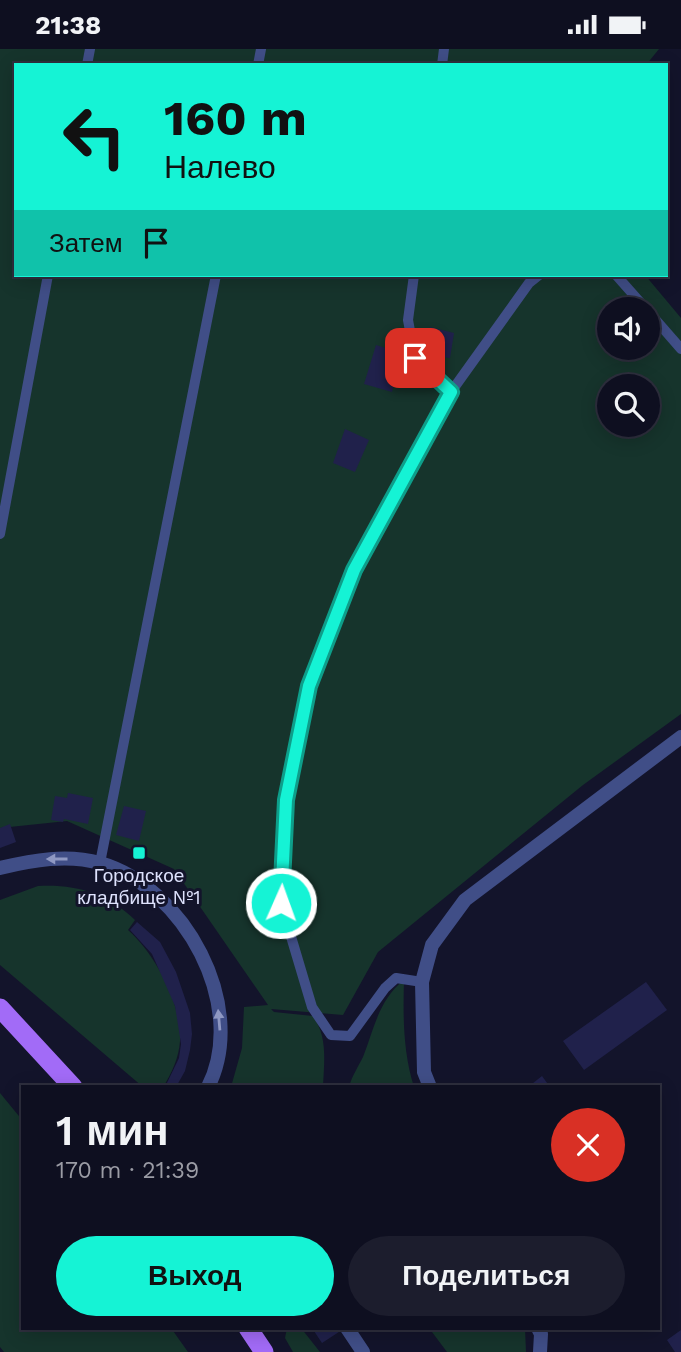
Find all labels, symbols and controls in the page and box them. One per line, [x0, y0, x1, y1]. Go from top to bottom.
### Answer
text: 21:38 [35, 10, 101, 40]
text: 160 m [164, 89, 307, 147]
icon: left [49, 91, 140, 182]
text: Налево [164, 148, 276, 186]
icon: arrive [137, 224, 175, 262]
text: Затем [49, 228, 123, 258]
map controls [597, 297, 660, 437]
button: sound [597, 297, 660, 360]
pin [385, 328, 445, 388]
icon: arrive [396, 339, 434, 377]
button: search [597, 374, 660, 437]
marker: Городское кладбище №1 [131, 845, 147, 861]
one-way arrow [46, 853, 68, 865]
place label: Городское кладбище №1 [77, 864, 201, 909]
position arrow [244, 866, 318, 940]
one-way arrow [213, 1009, 224, 1031]
text: 1 мин [56, 1106, 169, 1155]
button: close [551, 1108, 625, 1182]
text: 170 m · 21:39 [56, 1157, 199, 1184]
button: Выход [56, 1236, 334, 1316]
button: Поделиться [348, 1236, 625, 1316]

